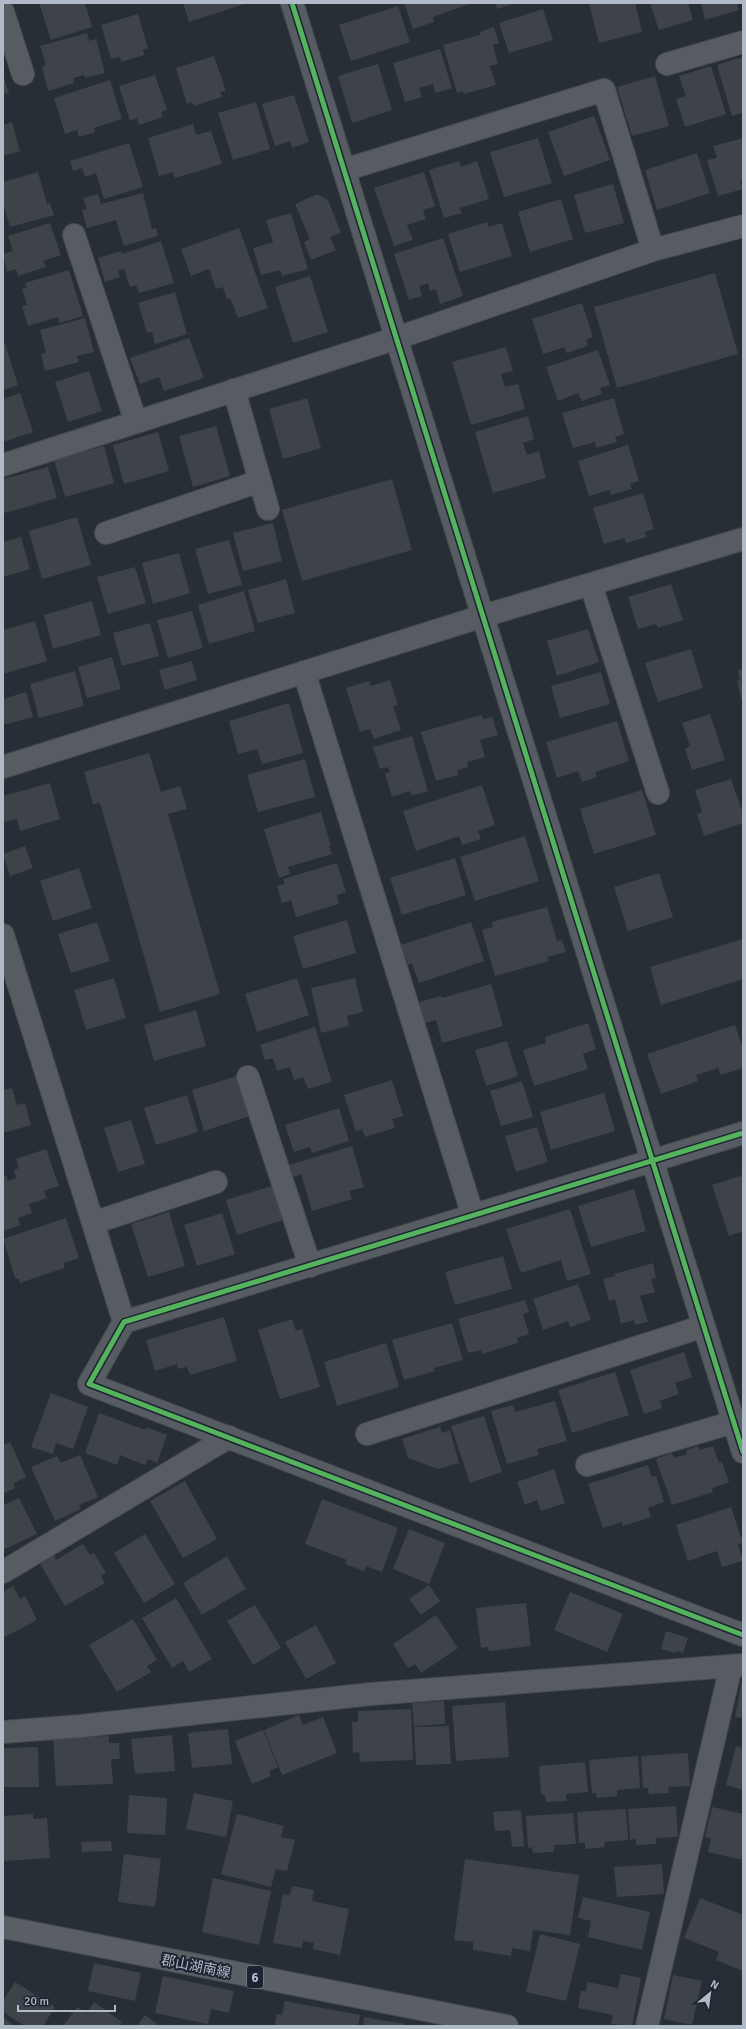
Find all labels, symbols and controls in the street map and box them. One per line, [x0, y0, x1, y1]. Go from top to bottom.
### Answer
street label: 郡山湖南線 [160, 1951, 232, 1982]
road number: 6 [247, 1966, 263, 1988]
north arrow [690, 1973, 730, 2013]
text: N [708, 1977, 721, 1992]
scale bar [18, 1987, 115, 2013]
text: 20 m [24, 1994, 49, 2009]

